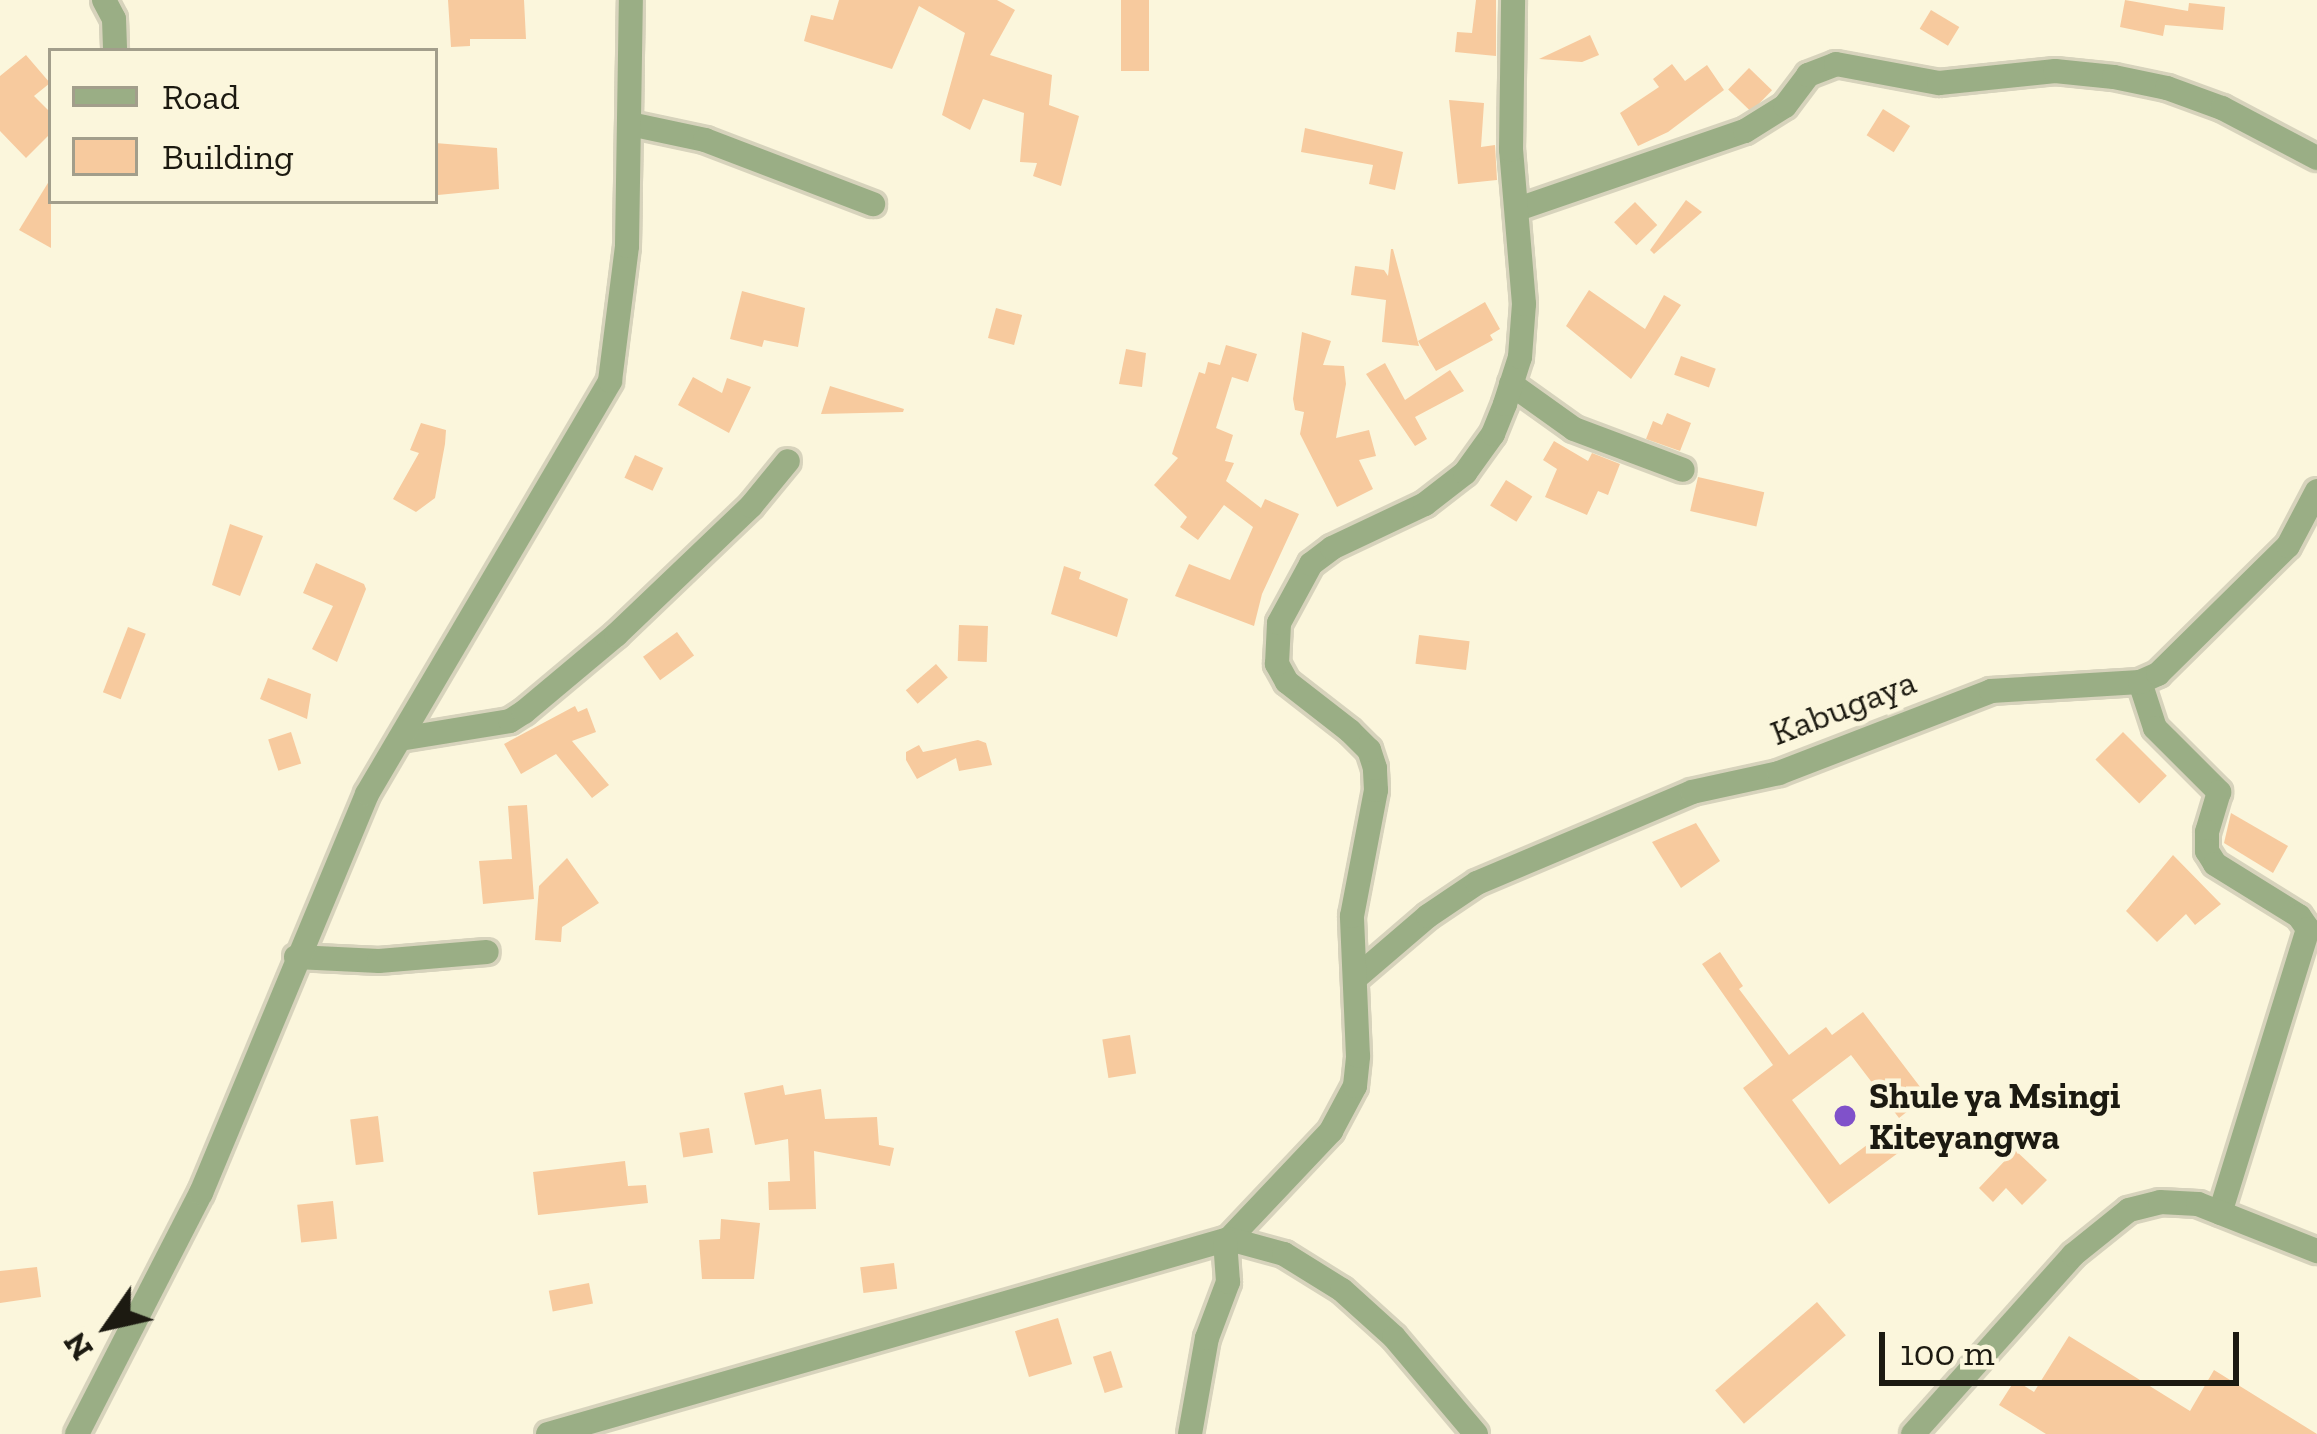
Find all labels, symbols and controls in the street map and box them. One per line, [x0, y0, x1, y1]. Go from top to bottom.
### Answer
legend [48, 48, 438, 204]
text: Road [162, 75, 239, 118]
text: Building [162, 135, 294, 178]
street label: Kabugaya [1764, 660, 1922, 754]
place label: Shule ya Msingi Kiteyangwa [1869, 1073, 2121, 1158]
marker: Shule ya Msingi Kiteyangwa [1832, 1103, 1858, 1129]
north arrow [48, 1266, 168, 1386]
scale bar [1885, 1308, 2245, 1382]
text: N [55, 1325, 101, 1368]
text: 100 m [1900, 1331, 1995, 1374]

